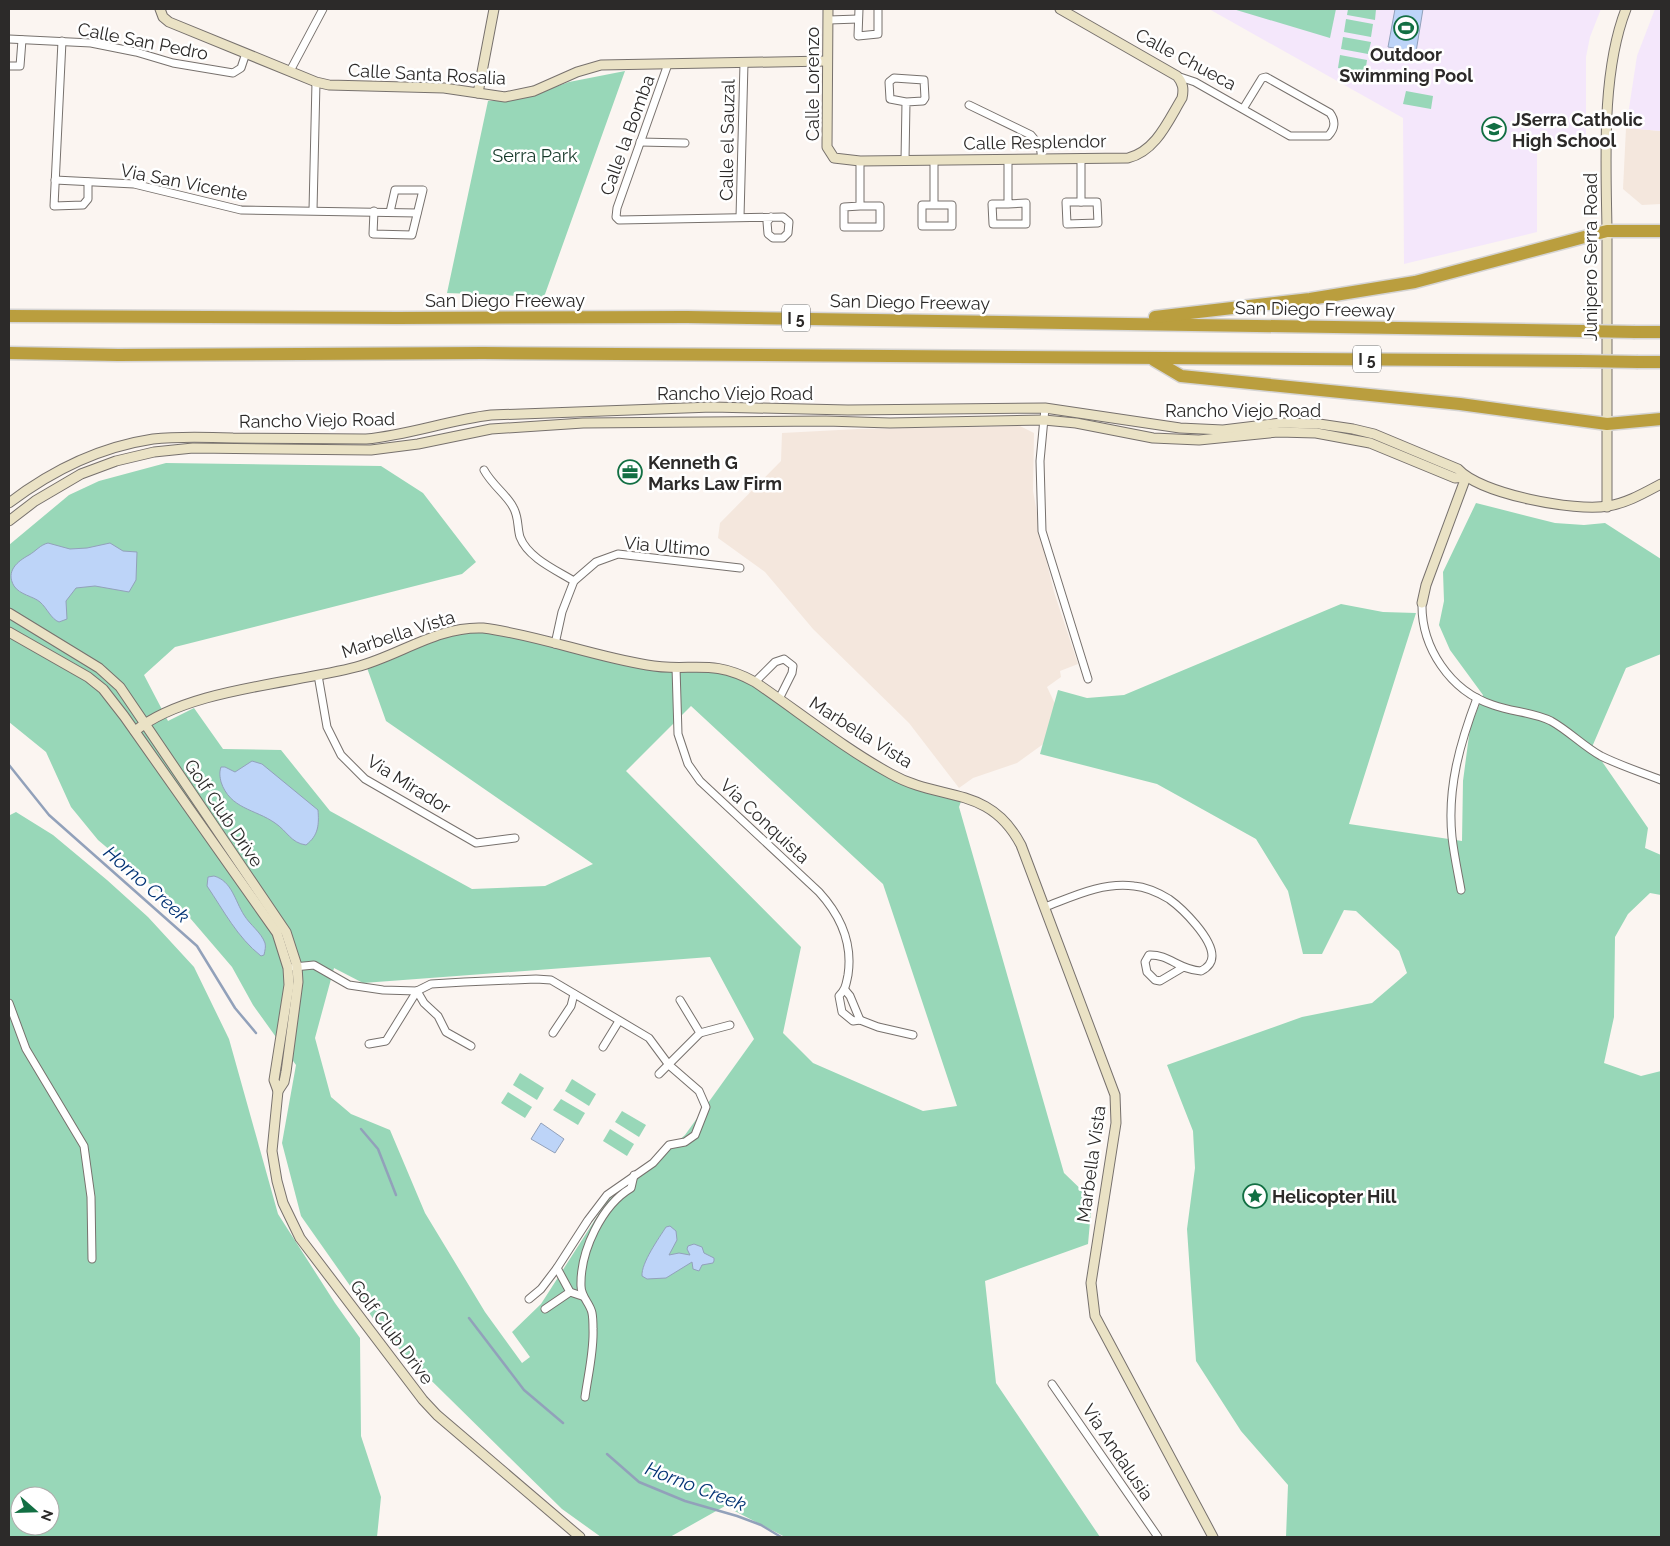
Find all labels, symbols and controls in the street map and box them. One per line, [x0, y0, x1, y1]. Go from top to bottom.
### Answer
sports icon: Outdoor Swimming Pool [1393, 15, 1419, 41]
street label: Calle San Pedro [76, 18, 210, 64]
street label: Calle Chueca [1132, 24, 1240, 94]
street label: Calle Lorenzo [802, 26, 823, 141]
place label: Outdoor Swimming Pool [1339, 44, 1473, 86]
street label: Calle Santa Rosalia [348, 59, 506, 89]
street label: Calle la Bomba [595, 72, 659, 198]
street label: Calle el Sauzal [715, 79, 739, 201]
place label: JSerra Catholic High School [1512, 109, 1643, 151]
school or university icon: JSerra Catholic High School [1481, 116, 1507, 142]
street label: Calle Resplendor [963, 130, 1107, 154]
park label: Serra Park [492, 145, 578, 166]
street label: Via San Vicente [119, 159, 250, 205]
street label: Junipero Serra Road [1580, 173, 1601, 341]
street label: San Diego Freeway [425, 290, 585, 311]
street label: San Diego Freeway [830, 290, 990, 314]
street label: San Diego Freeway [1235, 297, 1395, 321]
road number: I 5 [782, 304, 810, 332]
road number: I 5 [1353, 346, 1381, 372]
street label: Rancho Viejo Road [657, 383, 813, 404]
street label: Rancho Viejo Road [1165, 400, 1321, 421]
street label: Rancho Viejo Road [239, 408, 395, 432]
place label: Kenneth G Marks Law Firm [648, 452, 782, 494]
office icon: Kenneth G Marks Law Firm [617, 459, 643, 485]
street label: Via Ultimo [623, 532, 711, 560]
street label: Marbella Vista [339, 606, 457, 662]
street label: Marbella Vista [806, 692, 916, 772]
street label: Via Mirador [363, 750, 455, 818]
street label: Golf Club Drive [180, 755, 268, 871]
street label: Via Conquista [716, 774, 814, 868]
water label: Horno Creek [100, 841, 194, 927]
street label: Marbella Vista [1072, 1104, 1110, 1224]
place icon: Helicopter Hill [1242, 1183, 1268, 1209]
place label: Helicopter Hill [1272, 1186, 1397, 1207]
street label: Golf Club Drive [346, 1276, 438, 1389]
street label: Via Andalusia [1078, 1400, 1158, 1504]
water label: Horno Creek [642, 1457, 750, 1515]
north arrow [10, 1486, 60, 1536]
text: N [38, 1508, 57, 1523]

